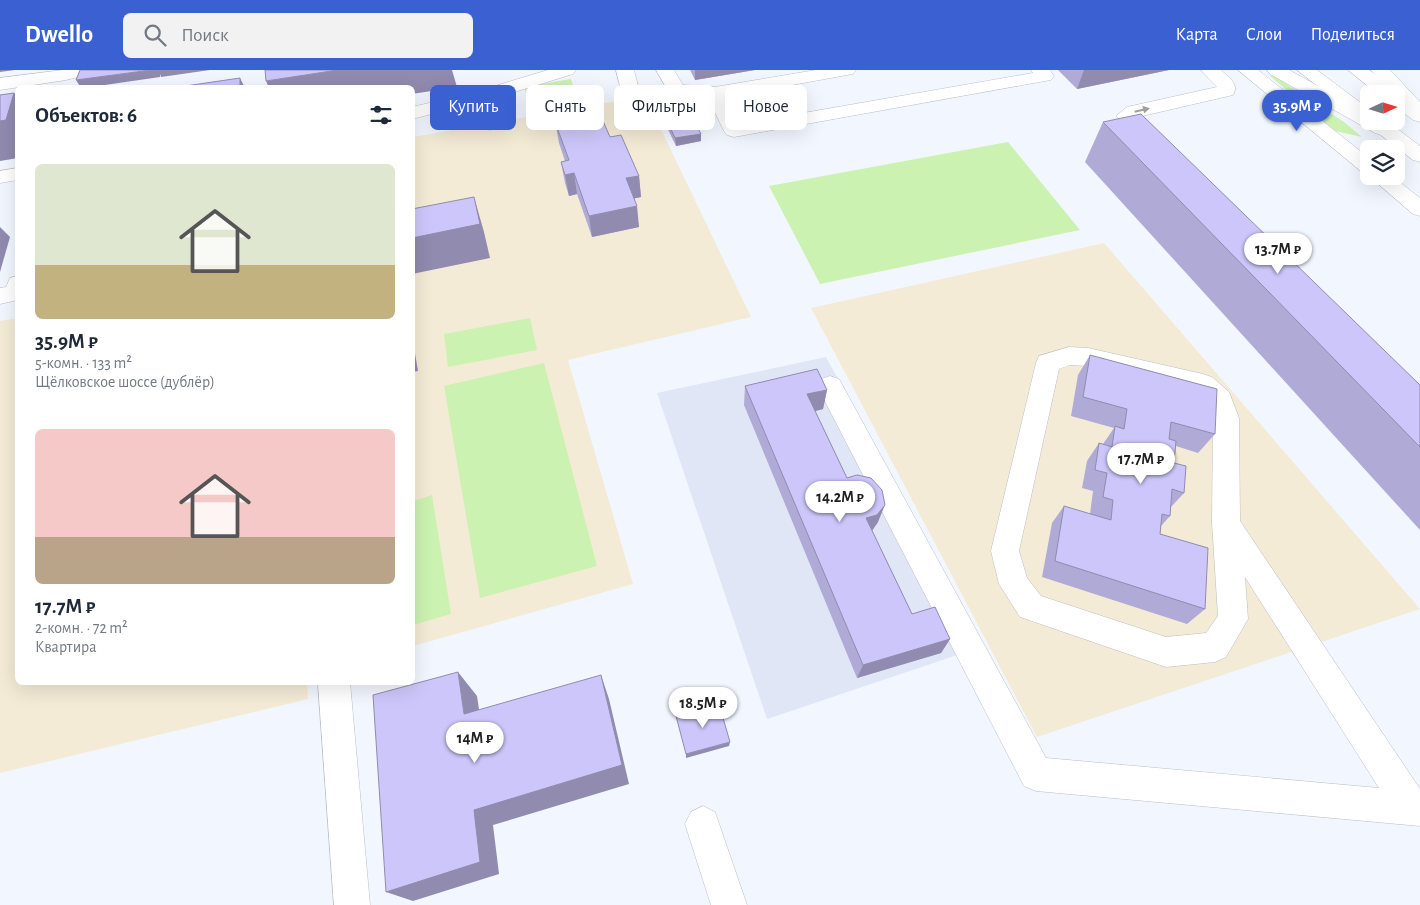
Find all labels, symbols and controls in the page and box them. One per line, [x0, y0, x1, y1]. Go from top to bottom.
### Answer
search box [123, 13, 473, 58]
icon: search [141, 21, 169, 49]
text: Dwello [25, 23, 93, 47]
text: Поиск [181, 26, 229, 45]
text: Карта [1176, 26, 1218, 44]
text: Слои [1246, 26, 1282, 44]
text: Поделиться [1310, 26, 1395, 44]
chip: Купить [430, 85, 516, 130]
chip: Снять [526, 85, 604, 130]
chip: Фильтры [614, 85, 715, 130]
chip: Новое [725, 85, 807, 130]
north arrow [1360, 85, 1405, 130]
map controls [1360, 85, 1405, 185]
pin: 35.9M ₽ [1251, 90, 1343, 132]
text: 35.9M ₽ [1273, 98, 1321, 114]
icon: filters [367, 101, 395, 129]
text: Объектов: 6 [35, 105, 137, 126]
one-way arrow [1134, 106, 1149, 114]
button: layers [1360, 140, 1405, 185]
icon: home [170, 196, 260, 286]
pin: 13.7M ₽ [1232, 232, 1324, 275]
text: 13.7M ₽ [1255, 241, 1301, 257]
text: 35.9M ₽ [35, 331, 98, 352]
text: 5-комн. · 133 m² [35, 355, 132, 371]
text: Щёлковское шоссе (дублёр) [35, 374, 215, 390]
pin: 17.7M ₽ [1095, 442, 1187, 485]
text: 17.7M ₽ [1118, 451, 1164, 467]
icon: home [170, 461, 260, 551]
pin: 14.2M ₽ [794, 480, 886, 523]
text: 14.2M ₽ [816, 489, 864, 505]
text: 17.7M ₽ [35, 596, 95, 617]
text: 2-комн. · 72 m² [35, 620, 128, 636]
text: Квартира [35, 639, 97, 655]
pin: 18.5M ₽ [657, 686, 749, 729]
text: 18.5M ₽ [680, 695, 726, 711]
pin: 14M ₽ [440, 722, 510, 764]
text: 14M ₽ [457, 730, 493, 746]

